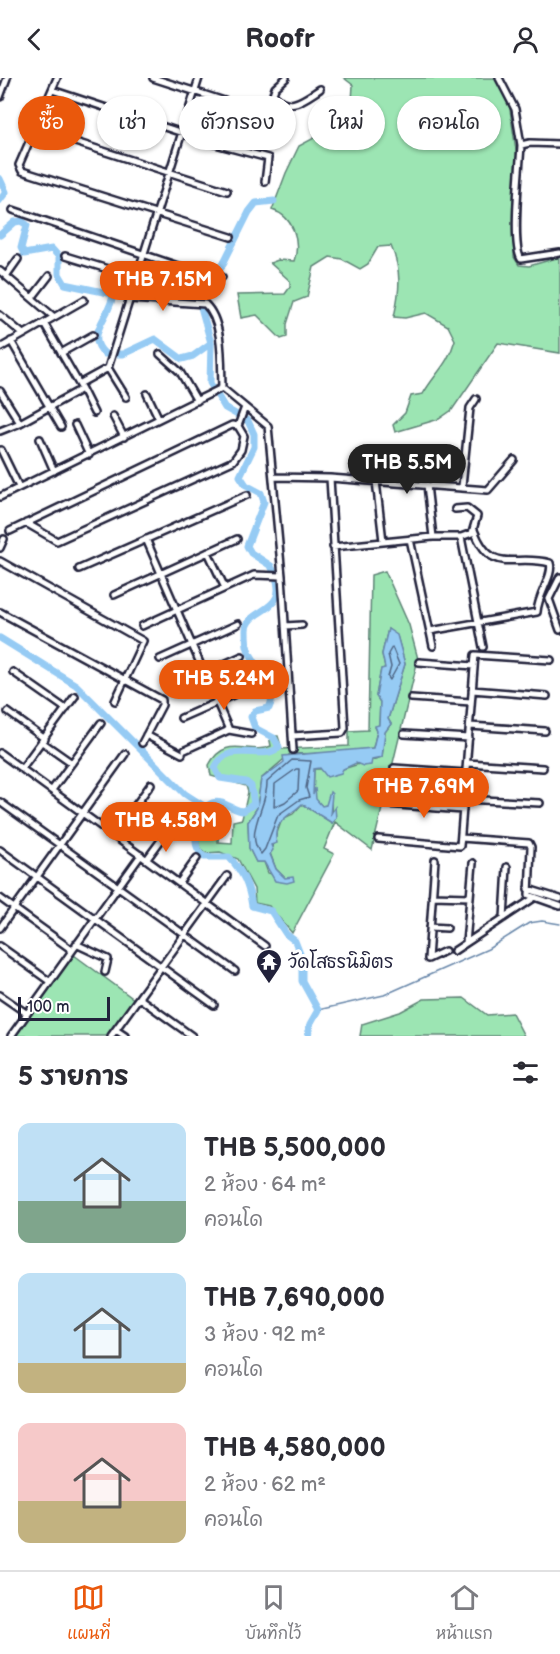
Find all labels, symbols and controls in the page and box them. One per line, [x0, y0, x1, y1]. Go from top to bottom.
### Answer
icon: back [18, 23, 51, 56]
text: Roofr [245, 23, 315, 55]
icon: person [509, 23, 542, 56]
chip: ซื้อ [18, 96, 85, 150]
chip: เช่า [97, 96, 167, 150]
chip: ตัวกรอง [179, 96, 296, 150]
chip: ใหม่ [308, 96, 385, 150]
chip: คอนโด [397, 96, 501, 150]
pin: THB 7.15M [94, 261, 232, 312]
text: THB 7.15M [114, 268, 212, 292]
pin: THB 5.5M [345, 444, 469, 495]
text: THB 5.5M [362, 451, 452, 475]
pin: THB 5.24M [155, 660, 293, 711]
text: THB 5.24M [173, 667, 275, 691]
pin: THB 7.69M [355, 768, 493, 819]
text: THB 7.69M [373, 775, 475, 799]
pin: THB 4.58M [97, 802, 235, 853]
text: THB 4.58M [115, 809, 217, 833]
temple icon: วัดโสธรนิมิตร [254, 947, 284, 985]
place label: วัดโสธรนิมิตร [288, 949, 394, 973]
scale bar [18, 994, 110, 1022]
text: 100 m [27, 998, 70, 1017]
icon: filters [509, 1056, 542, 1089]
text: 5 รายการ [18, 1062, 129, 1093]
text: THB 5,500,000 [204, 1133, 386, 1164]
icon: home [66, 1147, 138, 1219]
text: 2 ห้อง · 64 m² [204, 1173, 326, 1197]
text: คอนโด [204, 1208, 263, 1232]
text: THB 7,690,000 [204, 1283, 385, 1314]
icon: home [66, 1297, 138, 1369]
text: 3 ห้อง · 92 m² [204, 1323, 326, 1347]
text: คอนโด [204, 1358, 263, 1382]
text: THB 4,580,000 [204, 1433, 386, 1464]
icon: home [66, 1447, 138, 1519]
text: 2 ห้อง · 62 m² [204, 1473, 326, 1497]
text: คอนโด [204, 1508, 263, 1532]
tab: แผนที่ [67, 1581, 110, 1645]
tab: บันทึกไว้ [245, 1581, 301, 1645]
tab: หน้าแรก [436, 1581, 493, 1645]

